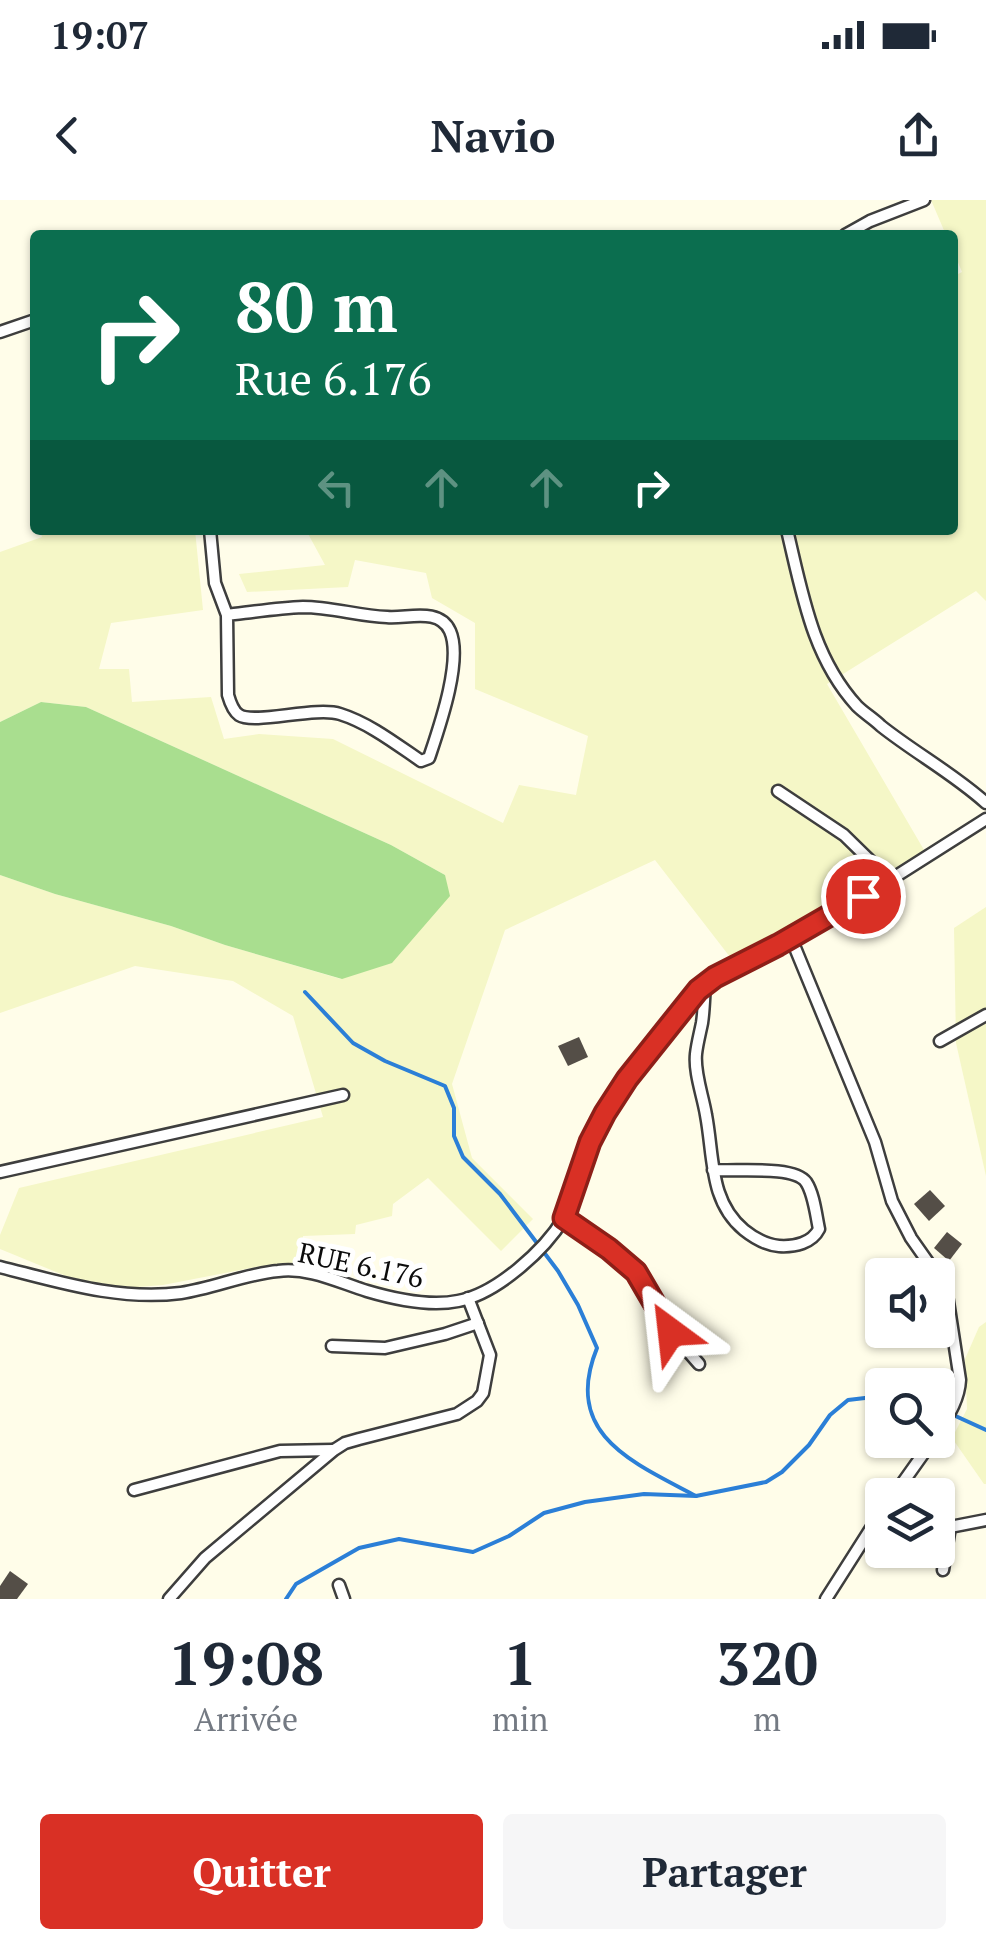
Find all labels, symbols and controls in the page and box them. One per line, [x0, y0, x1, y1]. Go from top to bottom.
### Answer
text: 19:07 [50, 10, 149, 60]
text: Navio [430, 105, 556, 165]
icon: back [40, 108, 95, 163]
icon: share [891, 108, 946, 163]
text: 80 m [235, 259, 398, 352]
icon: right [70, 270, 200, 400]
text: Rue 6.176 [235, 348, 432, 408]
icon: left [309, 460, 364, 515]
icon: ahead [414, 460, 469, 515]
icon: ahead [519, 460, 574, 515]
icon: right [624, 460, 679, 515]
pin [821, 854, 906, 939]
icon: arrive [836, 869, 891, 924]
street label: RUE 6.176 [295, 1233, 427, 1296]
map controls [865, 1258, 955, 1568]
button: sound [865, 1258, 955, 1348]
position arrow [619, 1280, 723, 1384]
button: search [865, 1368, 955, 1458]
button: layers [865, 1478, 955, 1568]
text: 19:08 [168, 1623, 324, 1702]
text: 1 [503, 1623, 537, 1702]
text: 320 [716, 1623, 818, 1702]
text: Arrivée [194, 1698, 298, 1740]
text: min [492, 1698, 548, 1740]
text: m [753, 1698, 781, 1740]
button: Quitter [40, 1814, 483, 1929]
button: Partager [503, 1814, 946, 1929]

